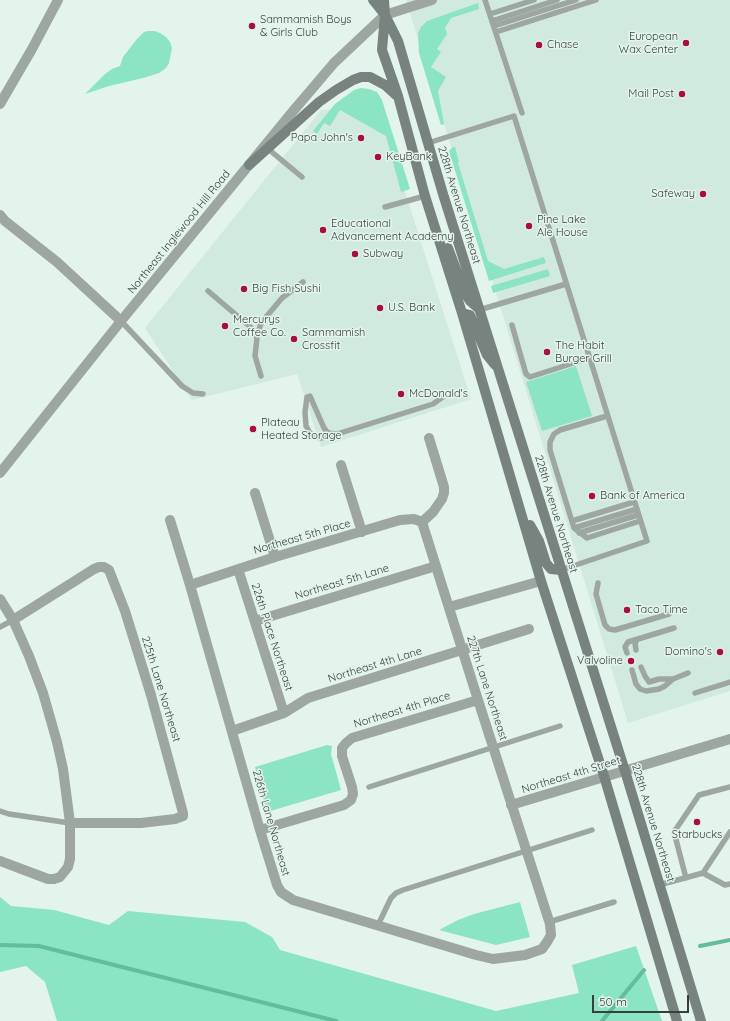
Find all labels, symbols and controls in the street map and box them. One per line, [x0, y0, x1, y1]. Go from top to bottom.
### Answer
place label: Sammamish Boys & Girls Club [260, 13, 351, 39]
marker: Sammamish Boys & Girls Club [247, 21, 257, 31]
place label: European Wax Center [619, 30, 678, 56]
place label: Chase [547, 38, 578, 52]
marker: European Wax Center [681, 38, 691, 48]
marker: Chase [534, 40, 544, 50]
place label: Mail Post [628, 87, 674, 101]
marker: Mail Post [677, 89, 687, 99]
place label: Papa John's [291, 131, 353, 145]
marker: Papa John's [356, 133, 366, 143]
street label: 228th Avenue Northeast [435, 145, 483, 265]
place label: KeyBank [386, 150, 432, 164]
marker: KeyBank [373, 152, 383, 162]
street label: Northeast Inglewood Hill Road [125, 168, 233, 296]
place label: Safeway [651, 187, 695, 201]
marker: Safeway [698, 189, 708, 199]
place label: Pine Lake Ale House [537, 213, 588, 239]
place label: Educational Advancement Academy [331, 217, 453, 243]
marker: Pine Lake Ale House [524, 221, 534, 231]
marker: Educational Advancement Academy [318, 225, 328, 235]
place label: Subway [363, 247, 403, 261]
marker: Subway [350, 249, 360, 259]
place label: Big Fish Sushi [252, 282, 321, 296]
marker: Big Fish Sushi [239, 284, 249, 294]
place label: U.S. Bank [388, 301, 435, 315]
marker: U.S. Bank [375, 303, 385, 313]
place label: Mercurys Coffee Co. [233, 313, 286, 339]
marker: Mercurys Coffee Co. [220, 321, 230, 331]
place label: Sammamish Crossfit [302, 326, 365, 352]
marker: Sammamish Crossfit [289, 334, 299, 344]
place label: The Habit Burger Grill [555, 339, 612, 365]
marker: The Habit Burger Grill [542, 347, 552, 357]
place label: McDonald's [409, 387, 468, 401]
marker: McDonald's [396, 389, 406, 399]
place label: Plateau Heated Storage [261, 416, 342, 442]
marker: Plateau Heated Storage [248, 424, 258, 434]
street label: 228th Avenue Northeast [532, 454, 580, 574]
place label: Bank of America [600, 489, 685, 503]
marker: Bank of America [587, 491, 597, 501]
street label: Northeast 5th Place [252, 517, 352, 557]
street label: Northeast 5th Lane [293, 561, 391, 603]
street label: 226th Place Northeast [248, 581, 296, 693]
place label: Taco Time [635, 603, 688, 617]
marker: Taco Time [622, 605, 632, 615]
street label: 227th Lane Northeast [464, 634, 510, 742]
street label: 225th Lane Northeast [139, 635, 183, 743]
street label: Northeast 4th Lane [326, 644, 424, 686]
place label: Domino's [665, 645, 712, 659]
marker: Domino's [715, 647, 725, 657]
place label: Valvoline [577, 654, 623, 668]
marker: Valvoline [626, 656, 636, 666]
street label: Northeast 4th Place [352, 689, 452, 731]
street label: Northeast 4th Street [520, 754, 622, 796]
street label: 228th Avenue Northeast [629, 763, 677, 883]
street label: 226th Lane Northeast [250, 768, 292, 878]
marker: Starbucks [692, 817, 702, 827]
place label: Starbucks [672, 828, 722, 842]
scale bar [594, 987, 691, 1013]
text: 50 m [599, 994, 627, 1009]

